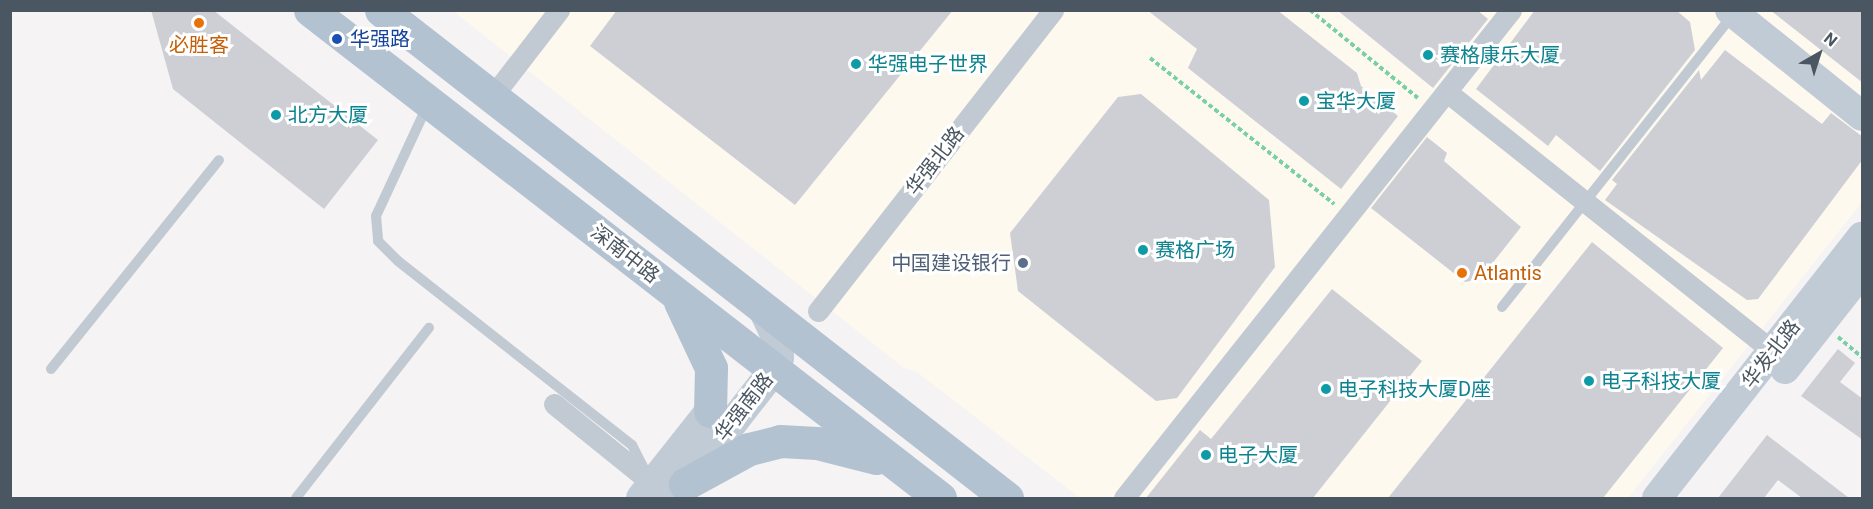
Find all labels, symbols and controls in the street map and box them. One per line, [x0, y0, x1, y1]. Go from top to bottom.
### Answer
marker: 必胜客 [192, 16, 206, 30]
north arrow [1789, 24, 1849, 84]
place label: 华强路 [350, 27, 410, 51]
text: N [1820, 29, 1841, 51]
marker: 华强路 [328, 30, 346, 48]
place label: 必胜客 [169, 33, 229, 57]
place label: 赛格康乐大厦 [1440, 43, 1560, 67]
marker: 赛格康乐大厦 [1421, 48, 1435, 62]
place label: 华强电子世界 [868, 52, 988, 76]
marker: 华强电子世界 [849, 57, 863, 71]
place label: 宝华大厦 [1316, 89, 1396, 113]
marker: 宝华大厦 [1297, 94, 1311, 108]
place label: 北方大厦 [288, 103, 368, 127]
marker: 北方大厦 [269, 108, 283, 122]
street label: 华强北路 [901, 122, 969, 200]
street label: 深南中路 [586, 220, 664, 288]
place label: 赛格广场 [1155, 238, 1235, 262]
marker: 赛格广场 [1136, 243, 1150, 257]
place label: 中国建设银行 [891, 251, 1011, 275]
marker: 中国建设银行 [1016, 256, 1030, 270]
place label: Atlantis [1474, 261, 1542, 285]
marker: Atlantis [1455, 266, 1469, 280]
street label: 华发北路 [1737, 315, 1805, 393]
street label: 华强南路 [710, 368, 778, 446]
place label: 电子科技大厦 [1601, 369, 1721, 393]
marker: 电子科技大厦 [1582, 374, 1596, 388]
place label: 电子科技大厦D座 [1338, 377, 1491, 401]
marker: 电子科技大厦D座 [1319, 382, 1333, 396]
place label: 电子大厦 [1218, 443, 1298, 467]
marker: 电子大厦 [1199, 448, 1213, 462]

